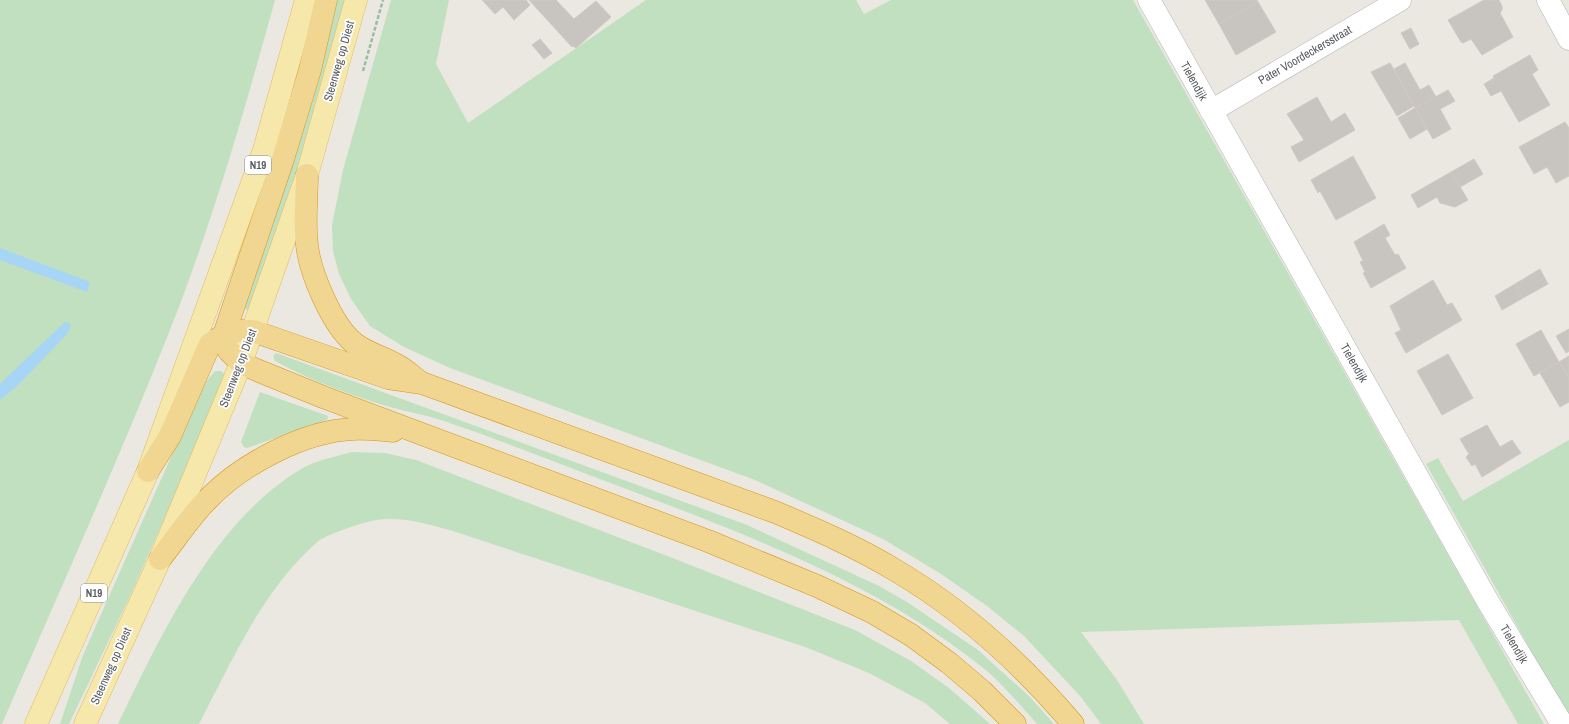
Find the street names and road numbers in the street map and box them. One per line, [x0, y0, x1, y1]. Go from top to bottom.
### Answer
street label: Steenweg op Diest [320, 19, 358, 103]
street label: Pater Voordeckersstraat [1255, 22, 1355, 88]
street label: Tielendijk [1177, 59, 1211, 104]
road number: N19 [245, 156, 271, 174]
street label: Steenweg op Diest [216, 326, 260, 410]
street label: Tielendijk [1336, 341, 1372, 385]
road number: N19 [81, 584, 107, 602]
street label: Tielendijk [1496, 622, 1532, 666]
street label: Steenweg op Diest [87, 625, 135, 707]

